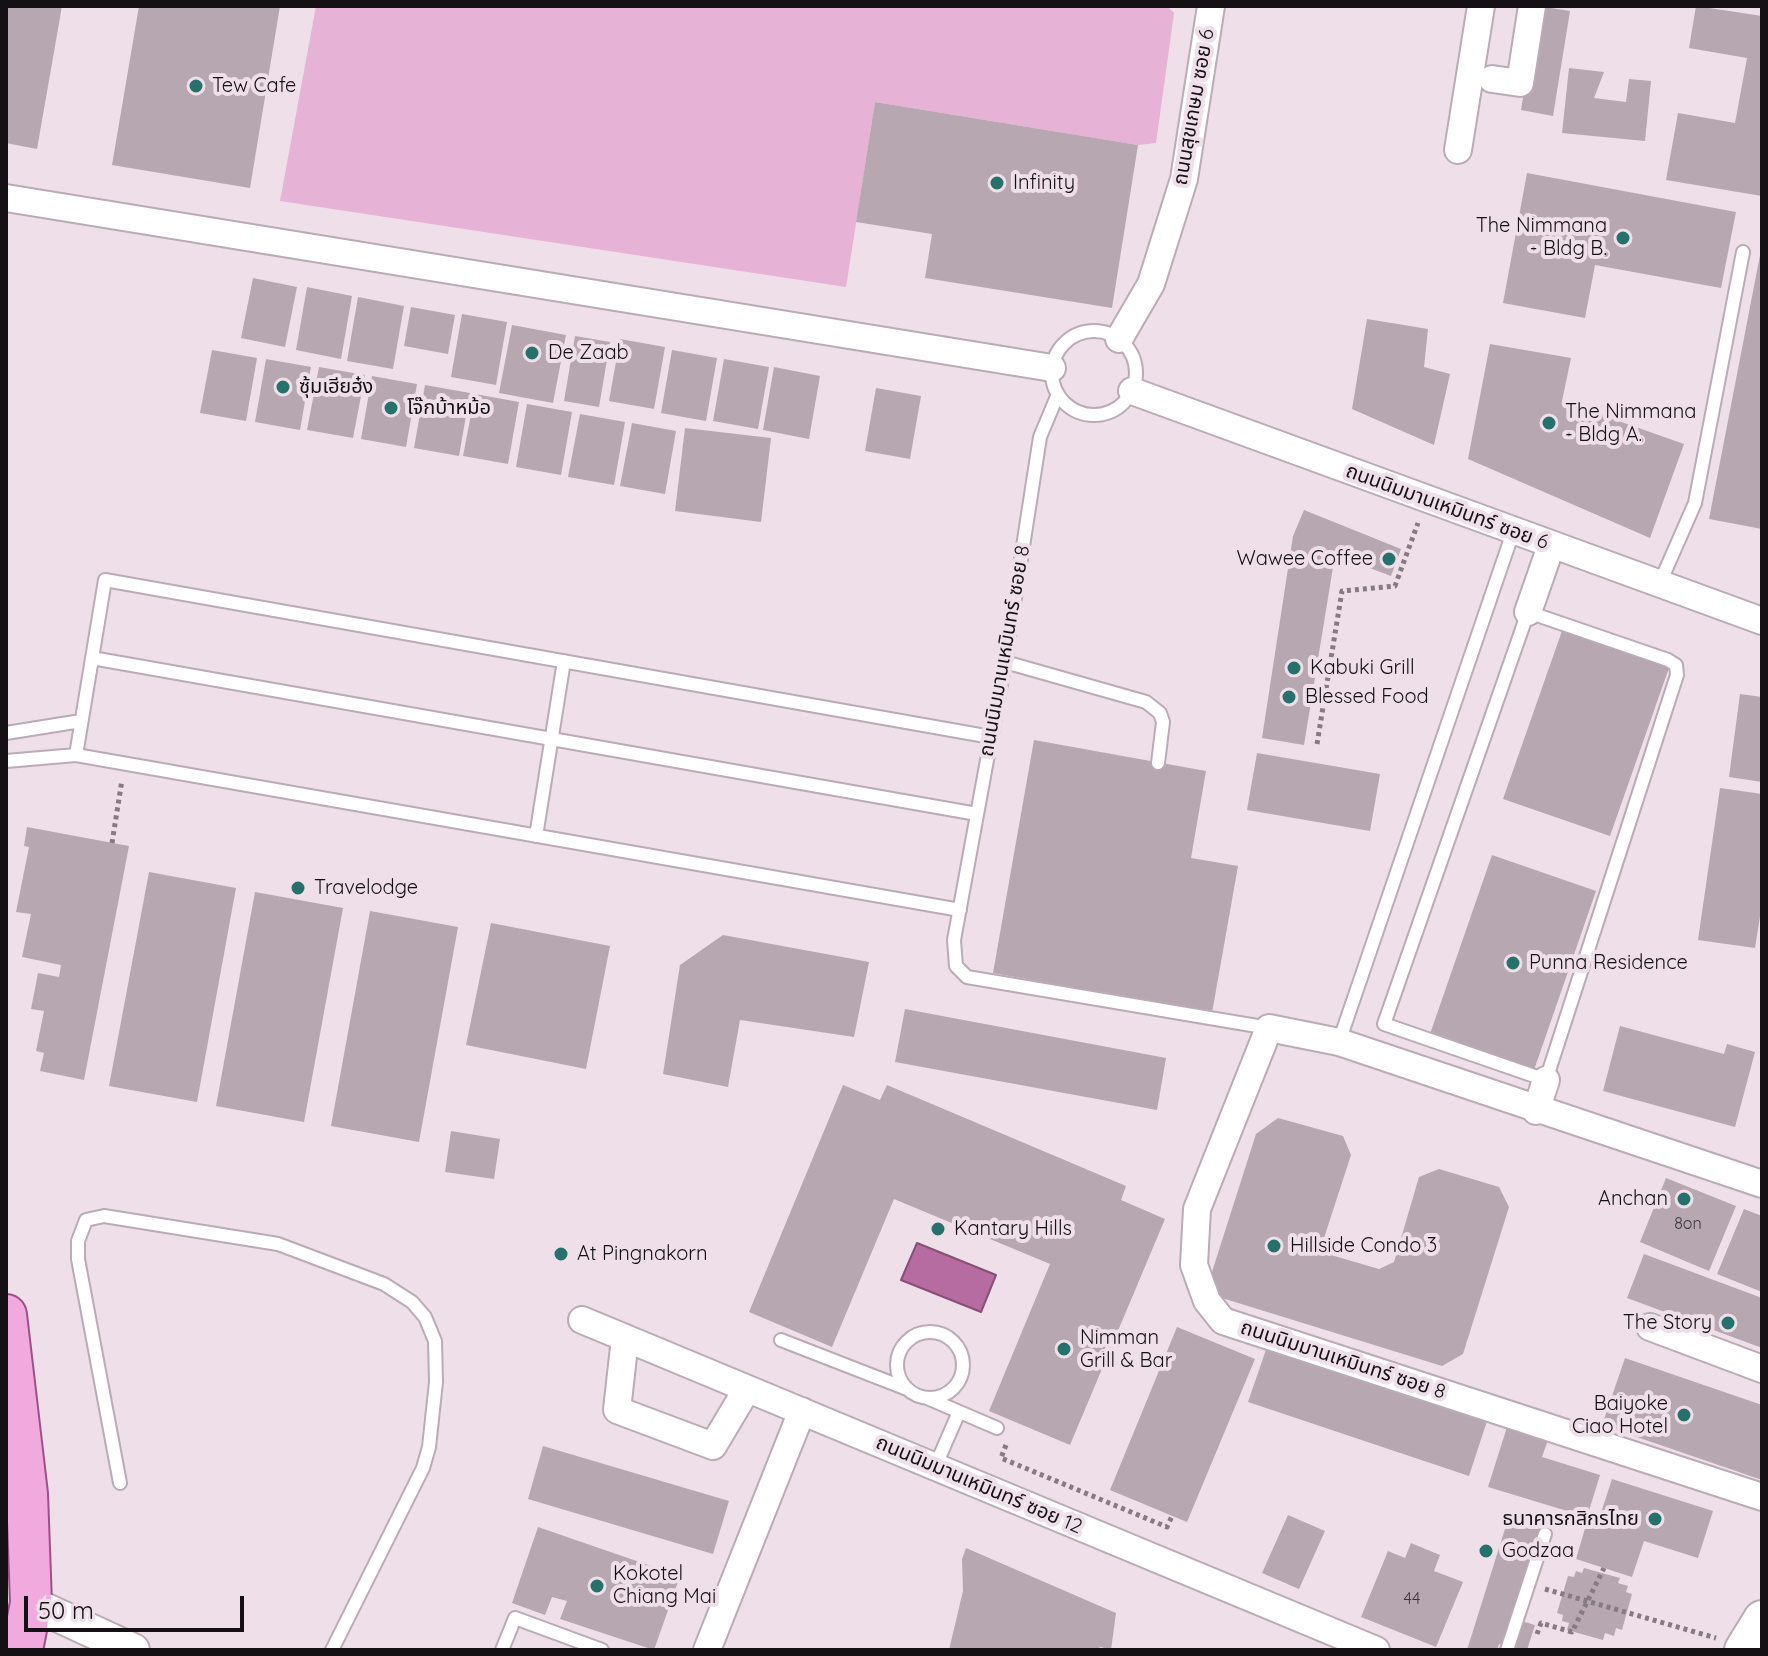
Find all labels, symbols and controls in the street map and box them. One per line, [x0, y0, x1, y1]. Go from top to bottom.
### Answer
street label: ถนนสุขเกษม ซอย 6 [1168, 27, 1220, 187]
place label: Tew Cafe [212, 74, 296, 98]
marker: Tew Cafe [187, 77, 205, 95]
place label: Infinity [1013, 171, 1075, 195]
marker: Infinity [988, 174, 1006, 192]
place label: The Nimmana - Bldg B. [1476, 214, 1607, 261]
marker: The Nimmana - Bldg B. [1614, 229, 1632, 247]
place label: De Zaab [548, 341, 629, 365]
marker: De Zaab [523, 344, 541, 362]
place label: ซุ้มเฮียฮ๋ง [299, 375, 373, 399]
marker: ซุ้มเฮียฮ๋ง [274, 378, 292, 396]
place label: โจ๊กบ้าหม้อ [407, 396, 491, 420]
marker: โจ๊กบ้าหม้อ [382, 399, 400, 417]
place label: The Nimmana - Bldg A. [1565, 400, 1696, 447]
marker: The Nimmana - Bldg A. [1540, 414, 1558, 432]
street label: ถนนนิมมานเหมินทร์ ซอย 6 [1342, 459, 1552, 555]
street label: ถนนนิมมานเหมินทร์ ซอย 8 [975, 544, 1035, 758]
place label: Wawee Coffee [1237, 547, 1373, 571]
marker: Wawee Coffee [1380, 550, 1398, 568]
place label: Kabuki Grill [1310, 656, 1415, 680]
marker: Kabuki Grill [1285, 659, 1303, 677]
place label: Blessed Food [1305, 685, 1429, 709]
marker: Blessed Food [1280, 688, 1298, 706]
place label: Travelodge [314, 876, 418, 900]
marker: Travelodge [289, 879, 307, 897]
place label: Punna Residence [1529, 951, 1688, 975]
marker: Punna Residence [1504, 954, 1522, 972]
place label: Anchan [1598, 1187, 1668, 1211]
marker: Anchan [1675, 1190, 1693, 1208]
house number: 8on [1674, 1214, 1702, 1234]
place label: Kantary Hills [954, 1217, 1072, 1241]
marker: Kantary Hills [929, 1220, 947, 1238]
place label: Hillside Condo 3 [1290, 1234, 1437, 1258]
marker: Hillside Condo 3 [1265, 1237, 1283, 1255]
place label: At Pingnakorn [577, 1242, 708, 1266]
marker: At Pingnakorn [552, 1245, 570, 1263]
place label: The Story [1623, 1311, 1712, 1335]
marker: The Story [1719, 1314, 1737, 1332]
street label: ถนนนิมมานเหมินทร์ ซอย 8 [1237, 1316, 1449, 1404]
place label: Nimman Grill & Bar [1080, 1326, 1172, 1373]
marker: Nimman Grill & Bar [1055, 1340, 1073, 1358]
place label: Baiyoke Ciao Hotel [1572, 1392, 1668, 1439]
marker: Baiyoke Ciao Hotel [1675, 1406, 1693, 1424]
street label: ถนนนิมมานเหมินทร์ ซอย 12 [872, 1431, 1086, 1539]
place label: ธนาคารกสิกรไทย [1502, 1507, 1639, 1531]
marker: ธนาคารกสิกรไทย [1646, 1510, 1664, 1528]
place label: Godzaa [1502, 1539, 1574, 1563]
marker: Godzaa [1477, 1542, 1495, 1560]
place label: Kokotel Chiang Mai [613, 1562, 716, 1609]
marker: Kokotel Chiang Mai [588, 1577, 606, 1595]
scale bar [28, 1580, 248, 1630]
house number: 44 [1404, 1589, 1420, 1609]
text: 50 m [38, 1595, 94, 1625]

